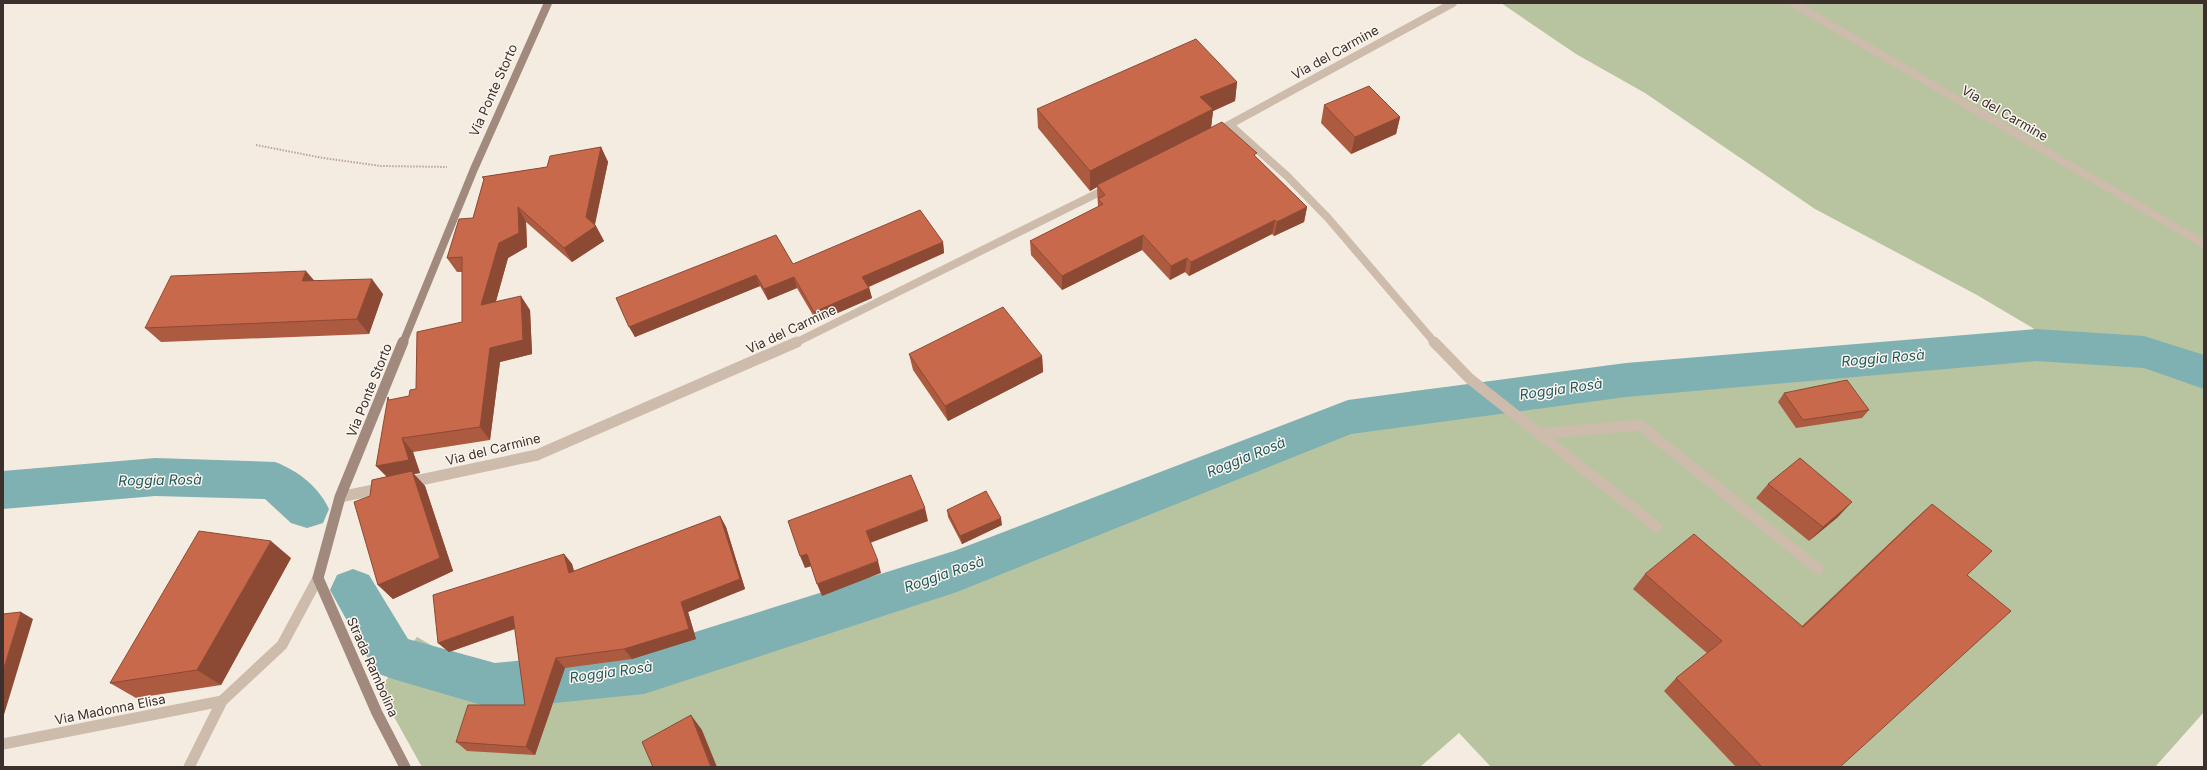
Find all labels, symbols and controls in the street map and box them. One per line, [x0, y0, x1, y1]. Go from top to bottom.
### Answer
street label: Via del Carmine [1289, 21, 1381, 83]
street label: Via Ponte Storto [465, 41, 521, 139]
street label: Via del Carmine [1959, 82, 2051, 144]
street label: Via del Carmine [744, 301, 838, 357]
street label: Via Ponte Storto [343, 341, 395, 439]
water label: Roggia Rosà [1841, 345, 1926, 370]
water label: Roggia Rosà [1518, 374, 1604, 403]
street label: Via del Carmine [444, 429, 542, 469]
water label: Roggia Rosà [1204, 433, 1288, 480]
water label: Roggia Rosà [118, 470, 202, 489]
water label: Roggia Rosà [902, 552, 986, 595]
street label: Strada Rambolina [344, 615, 402, 719]
water label: Roggia Rosà [568, 657, 654, 686]
street label: Via Madonna Elisa [53, 690, 167, 728]

